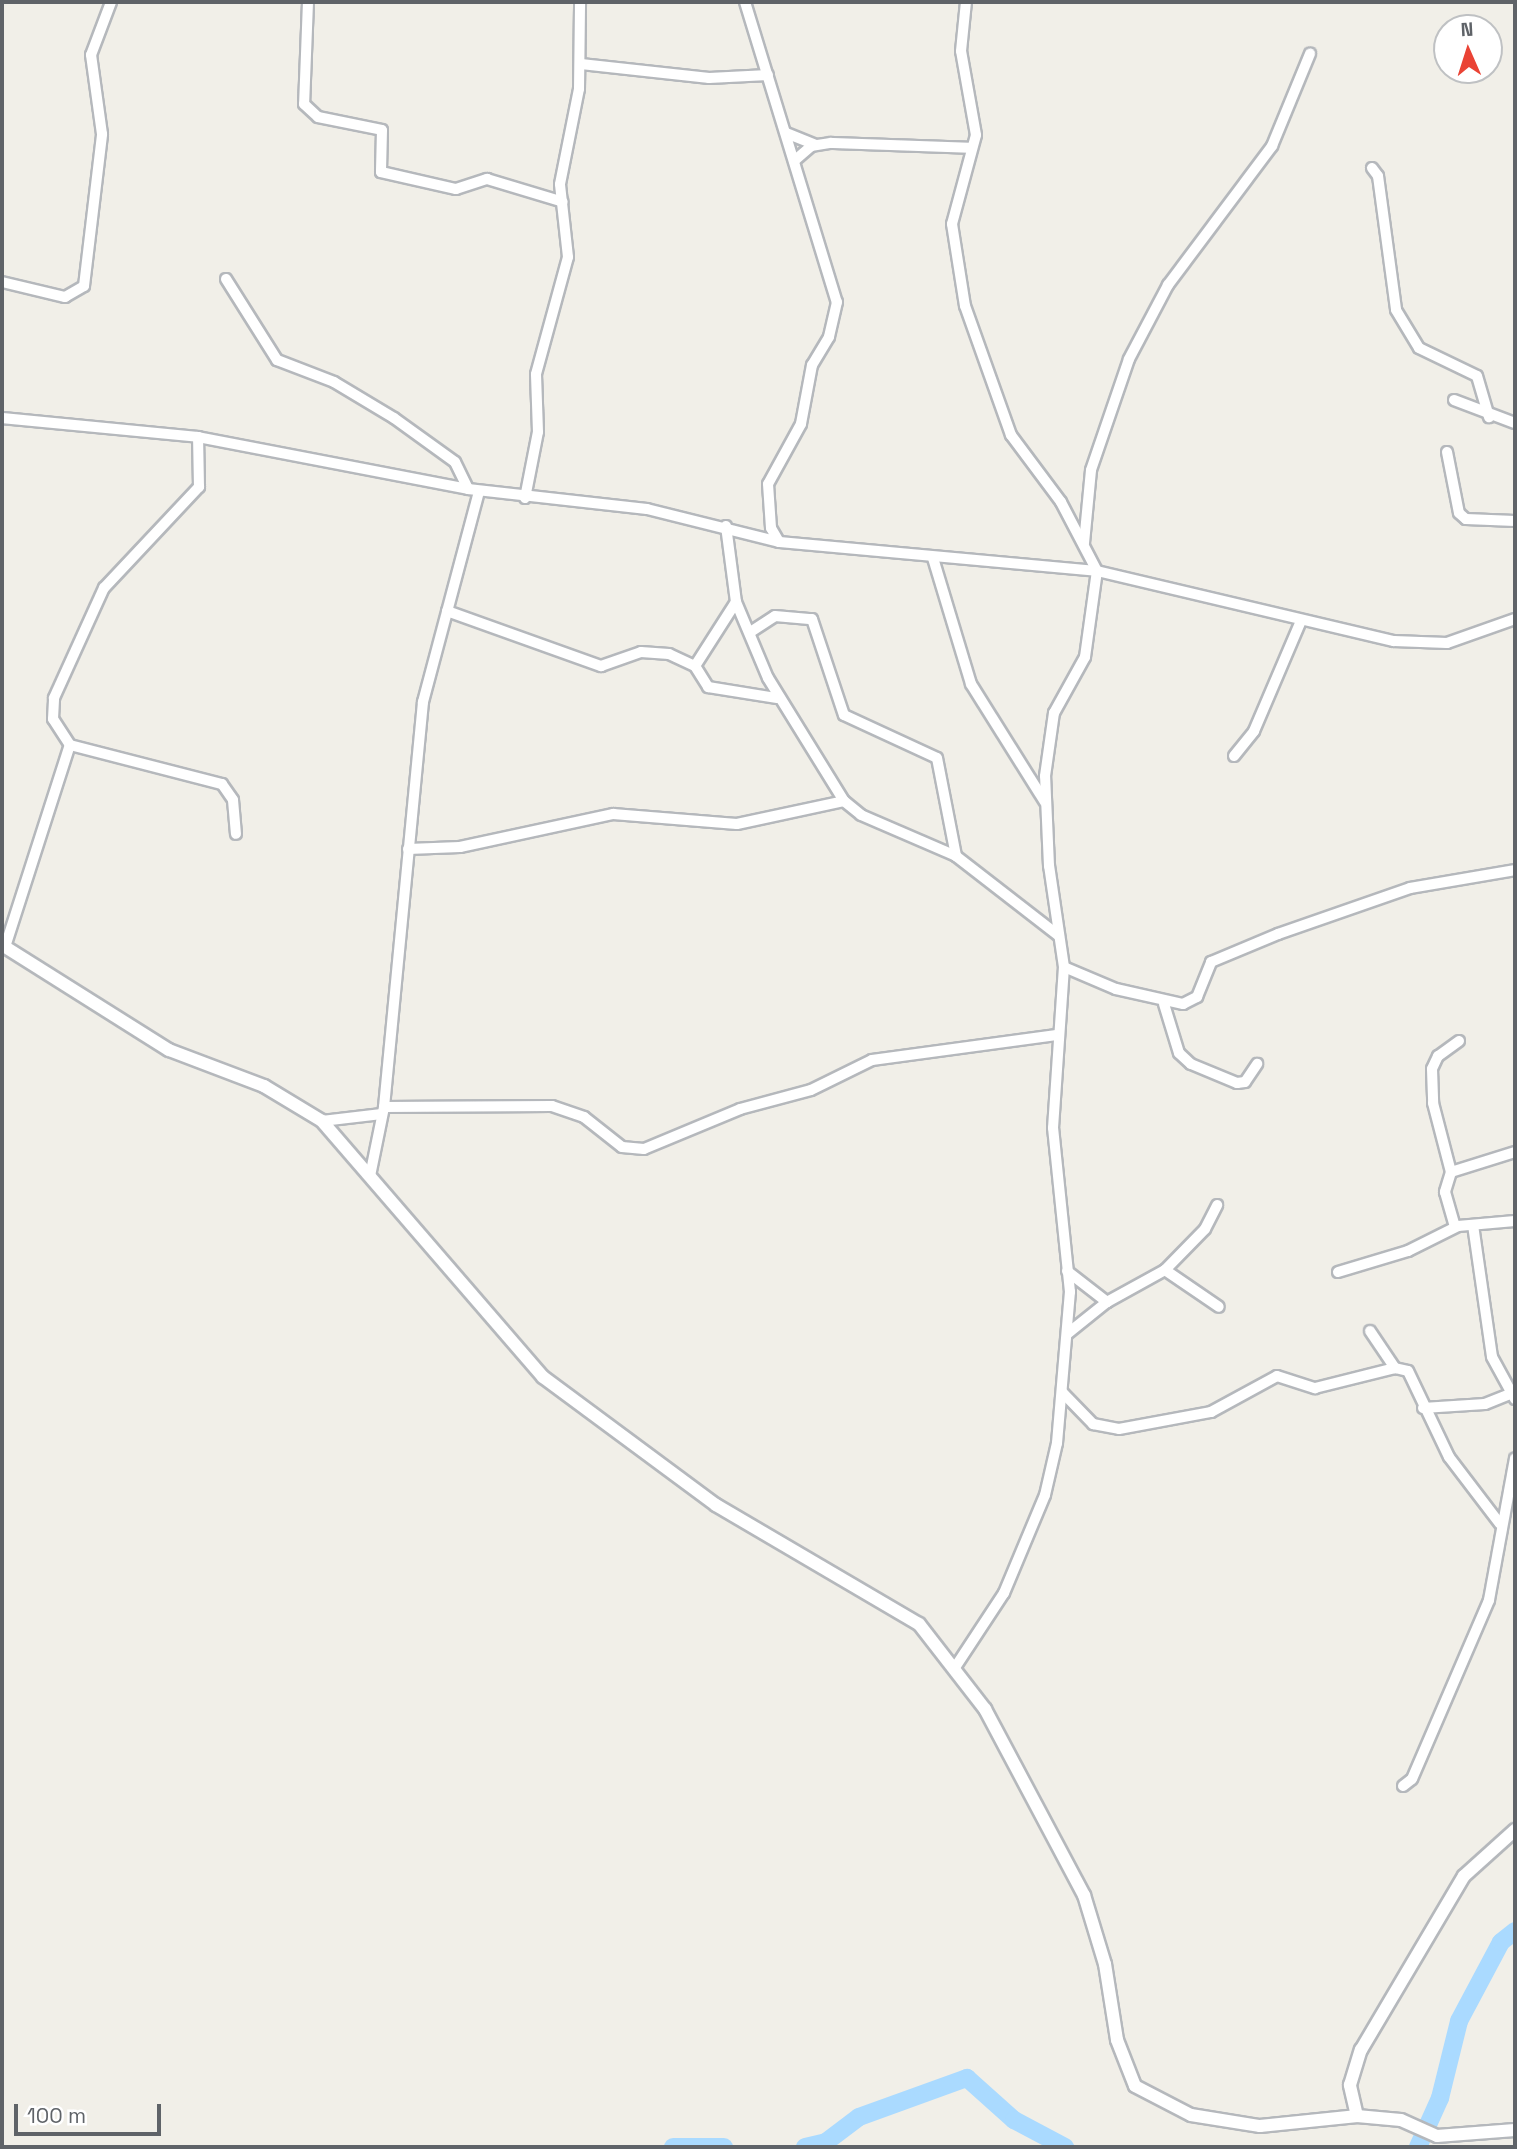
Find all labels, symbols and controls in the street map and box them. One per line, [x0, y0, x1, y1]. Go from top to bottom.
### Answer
north arrow [1433, 14, 1503, 84]
text: N [1460, 17, 1474, 42]
scale bar [18, 2090, 164, 2134]
text: 100 m [27, 2102, 86, 2129]

